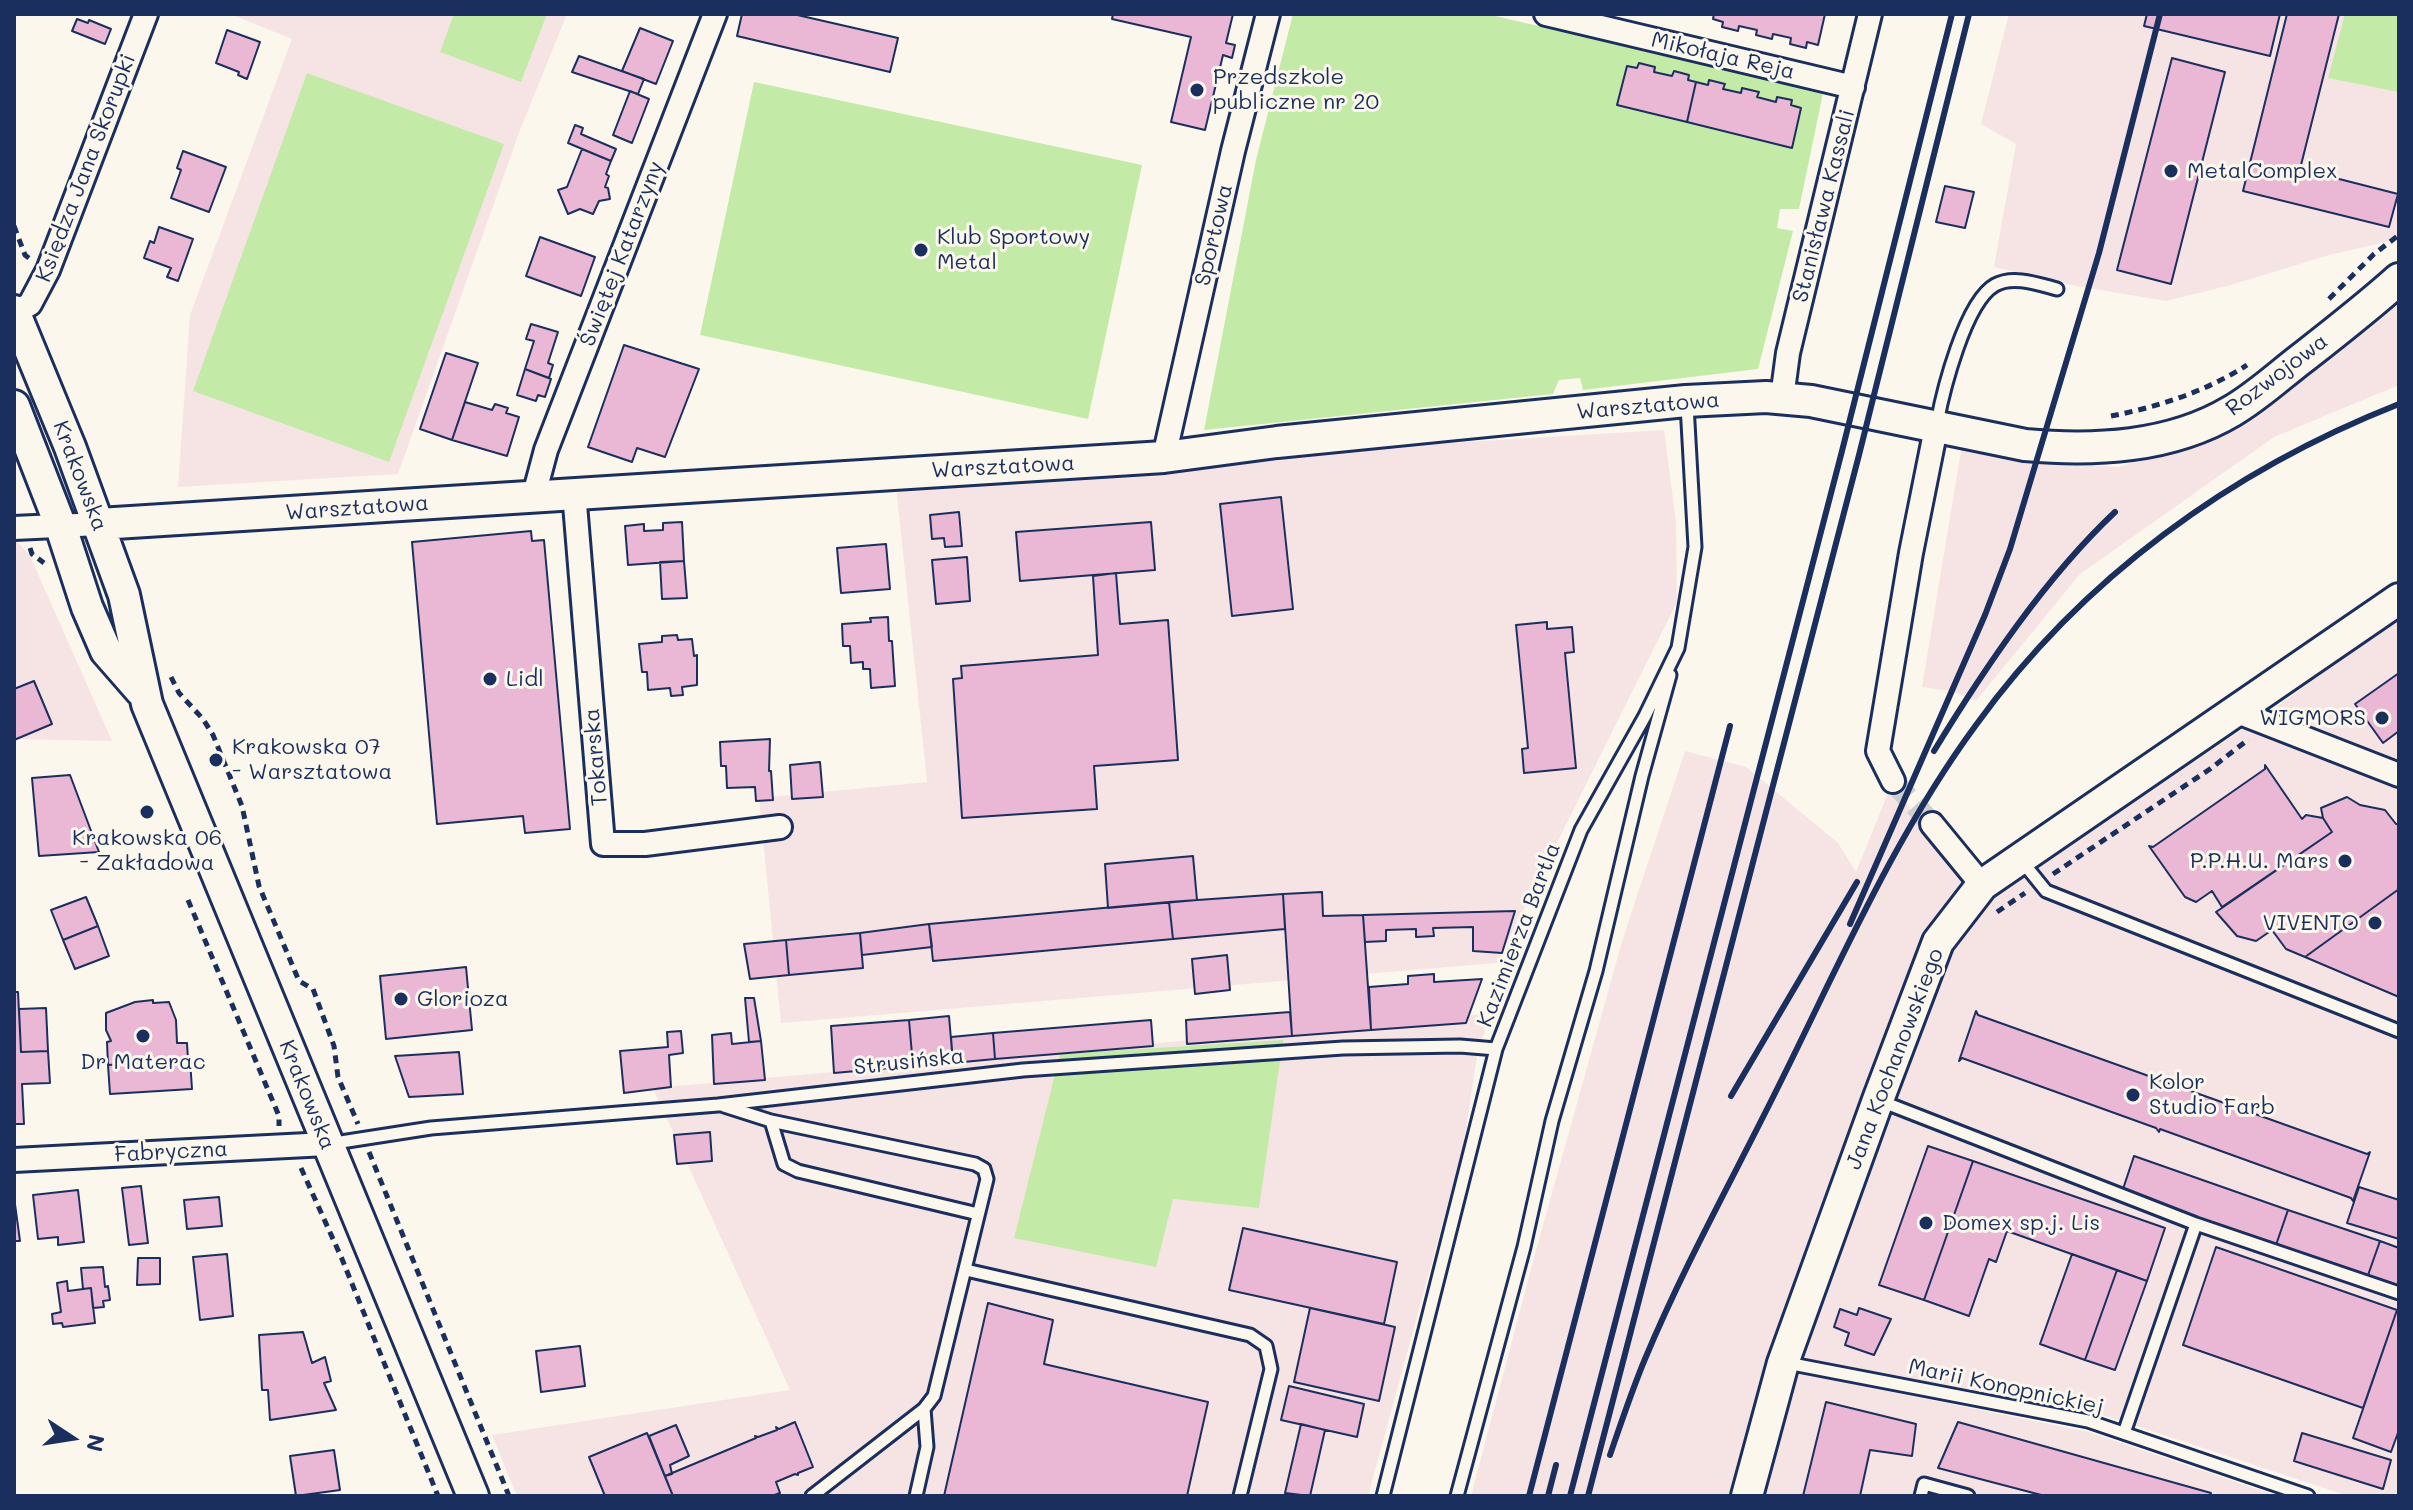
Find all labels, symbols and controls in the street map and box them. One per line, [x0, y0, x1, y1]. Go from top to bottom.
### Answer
street label: Mikołaja Reja [1649, 27, 1797, 85]
street label: Księdza Jana Skorupki [30, 50, 142, 286]
place label: Przedszkole publiczne nr 20 [1213, 64, 1379, 116]
marker: Przedszkole publiczne nr 20 [1188, 81, 1206, 99]
street label: Stanisława Kassali [1787, 107, 1861, 305]
street label: Świętej Katarzyny [574, 158, 670, 350]
place label: MetalComplex [2187, 158, 2337, 184]
marker: MetalComplex [2162, 162, 2180, 180]
street label: Sportowa [1189, 182, 1239, 288]
place label: Klub Sportowy Metal [937, 224, 1090, 276]
marker: Klub Sportowy Metal [912, 241, 930, 259]
street label: Rozwojowa [2221, 328, 2333, 422]
street label: Warsztatowa [1575, 387, 1721, 425]
street label: Krakowska [47, 417, 113, 535]
street label: Warsztatowa [930, 450, 1076, 484]
street label: Warsztatowa [284, 490, 430, 526]
place label: Lidl [506, 666, 544, 692]
marker: Lidl [481, 670, 499, 688]
place label: WIGMORS [2259, 705, 2366, 731]
street label: Tokarska [579, 707, 613, 807]
marker: WIGMORS [2373, 709, 2391, 727]
place label: Krakowska 07 - Warsztatowa [232, 734, 392, 786]
marker: Krakowska 07 - Warsztatowa [207, 751, 225, 769]
marker: Krakowska 06 - Zakładowa [138, 803, 156, 821]
place label: Krakowska 06 - Zakładowa [72, 825, 222, 876]
street label: Kazimierza Bartla [1472, 839, 1566, 1031]
place label: P.P.H.U. Mars [2190, 848, 2329, 874]
marker: P.P.H.U. Mars [2336, 852, 2354, 870]
place label: VIVENTO [2263, 910, 2359, 936]
marker: VIVENTO [2366, 914, 2384, 932]
street label: Jana Kochanowskiego [1841, 945, 1949, 1173]
place label: Glorioza [417, 986, 509, 1012]
marker: Glorioza [392, 990, 410, 1008]
marker: Dr Materac [134, 1027, 152, 1045]
street label: Krakowska [273, 1036, 341, 1154]
street label: Strusińska [853, 1043, 965, 1081]
place label: Dr Materac [80, 1049, 206, 1075]
place label: Kolor Studio Farb [2149, 1069, 2275, 1120]
marker: Kolor Studio Farb [2124, 1086, 2142, 1104]
street label: Fabryczna [114, 1136, 228, 1168]
place label: Domex sp.j. Lis [1942, 1210, 2100, 1236]
marker: Domex sp.j. Lis [1917, 1214, 1935, 1232]
street label: Marii Konopnickiej [1906, 1353, 2106, 1421]
north arrow [32, 1398, 112, 1478]
text: N [80, 1432, 112, 1454]

